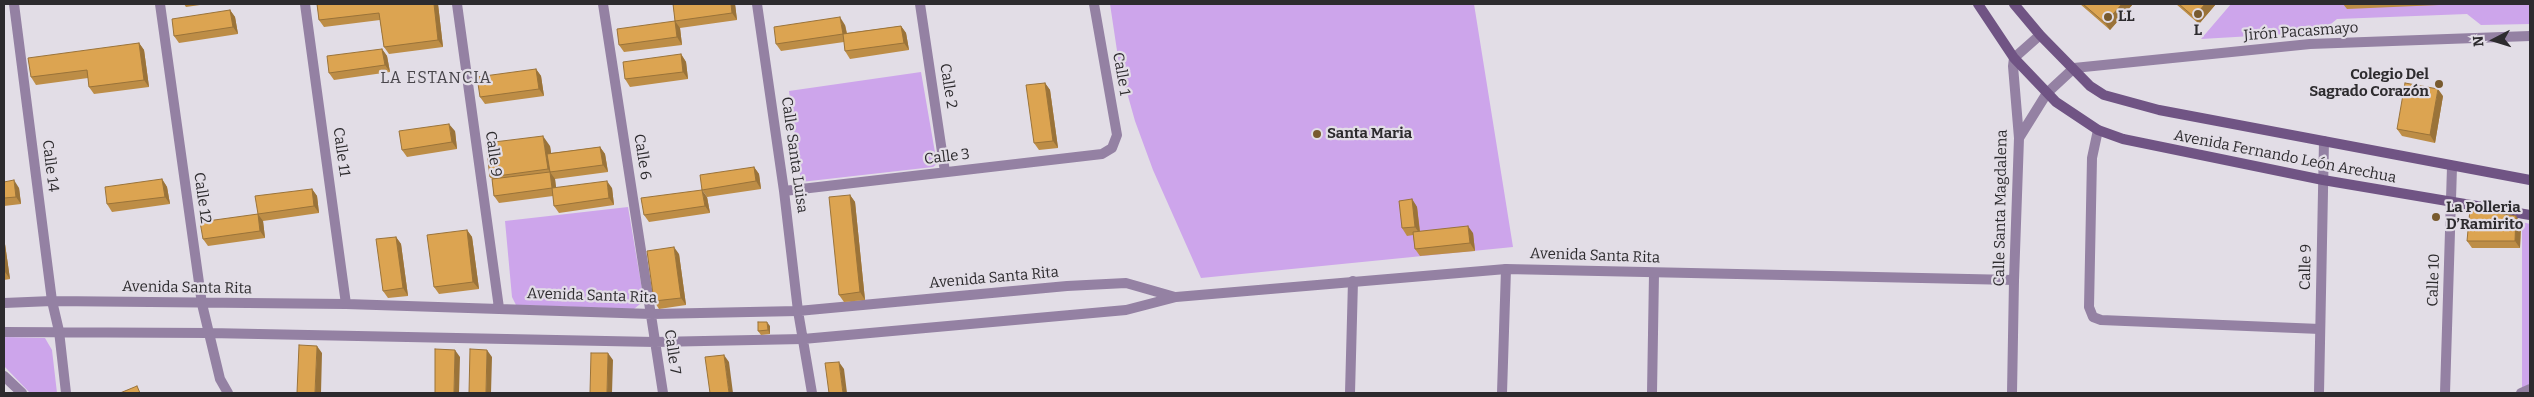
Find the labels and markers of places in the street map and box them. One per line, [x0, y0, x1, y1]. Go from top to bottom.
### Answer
place label: LL [2118, 8, 2135, 26]
marker: L [2192, 8, 2204, 20]
marker: LL [2102, 11, 2114, 23]
place label: L [2194, 22, 2202, 40]
place label: Colegio Del Sagrado Corazón [2309, 66, 2429, 101]
marker: Colegio Del Sagrado Corazón [2433, 78, 2445, 90]
place label: Santa Maria [1327, 125, 1412, 143]
marker: Santa Maria [1311, 128, 1323, 140]
place label: La Polleria D’Ramirito [2446, 199, 2523, 234]
marker: La Polleria D’Ramirito [2430, 211, 2442, 223]

